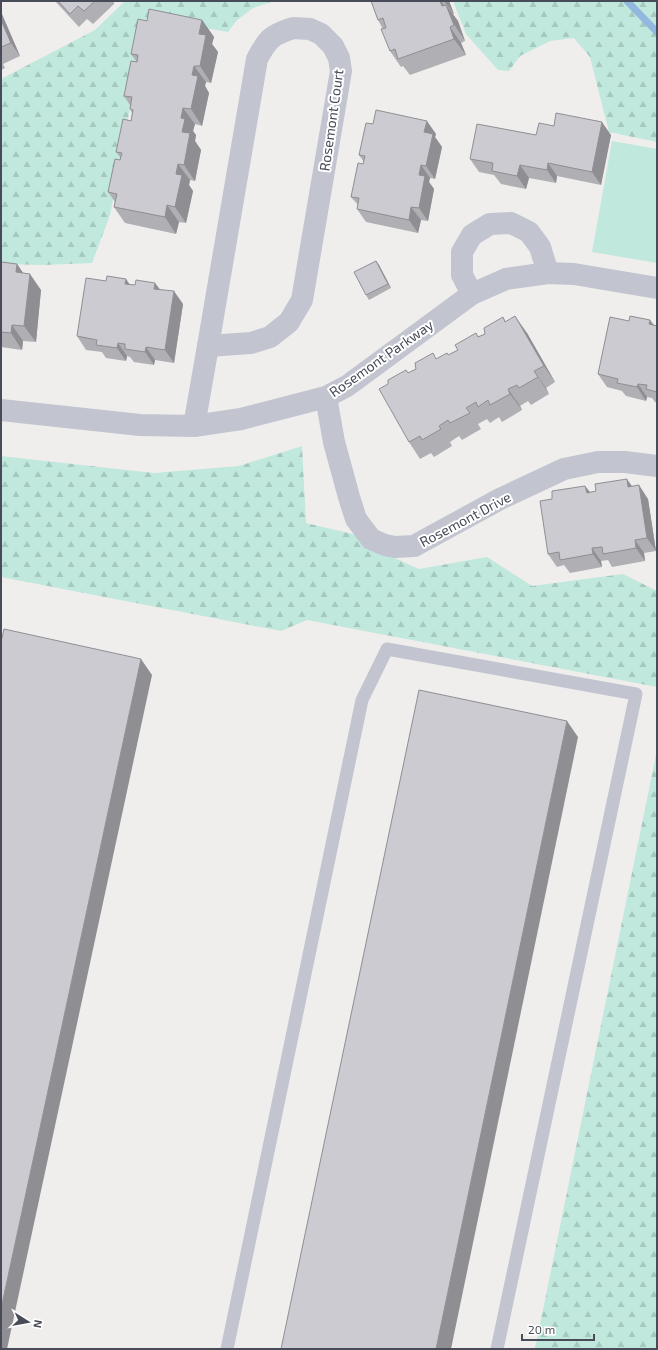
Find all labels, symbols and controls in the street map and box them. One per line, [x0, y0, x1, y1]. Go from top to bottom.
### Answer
street label: Rosemont Court [315, 68, 347, 172]
street label: Rosemont Parkway [326, 315, 437, 400]
street label: Rosemont Drive [416, 488, 514, 550]
north arrow [8, 1302, 48, 1342]
scale bar [522, 1316, 594, 1342]
text: N [31, 1319, 45, 1329]
text: 20 m [528, 1322, 555, 1336]

